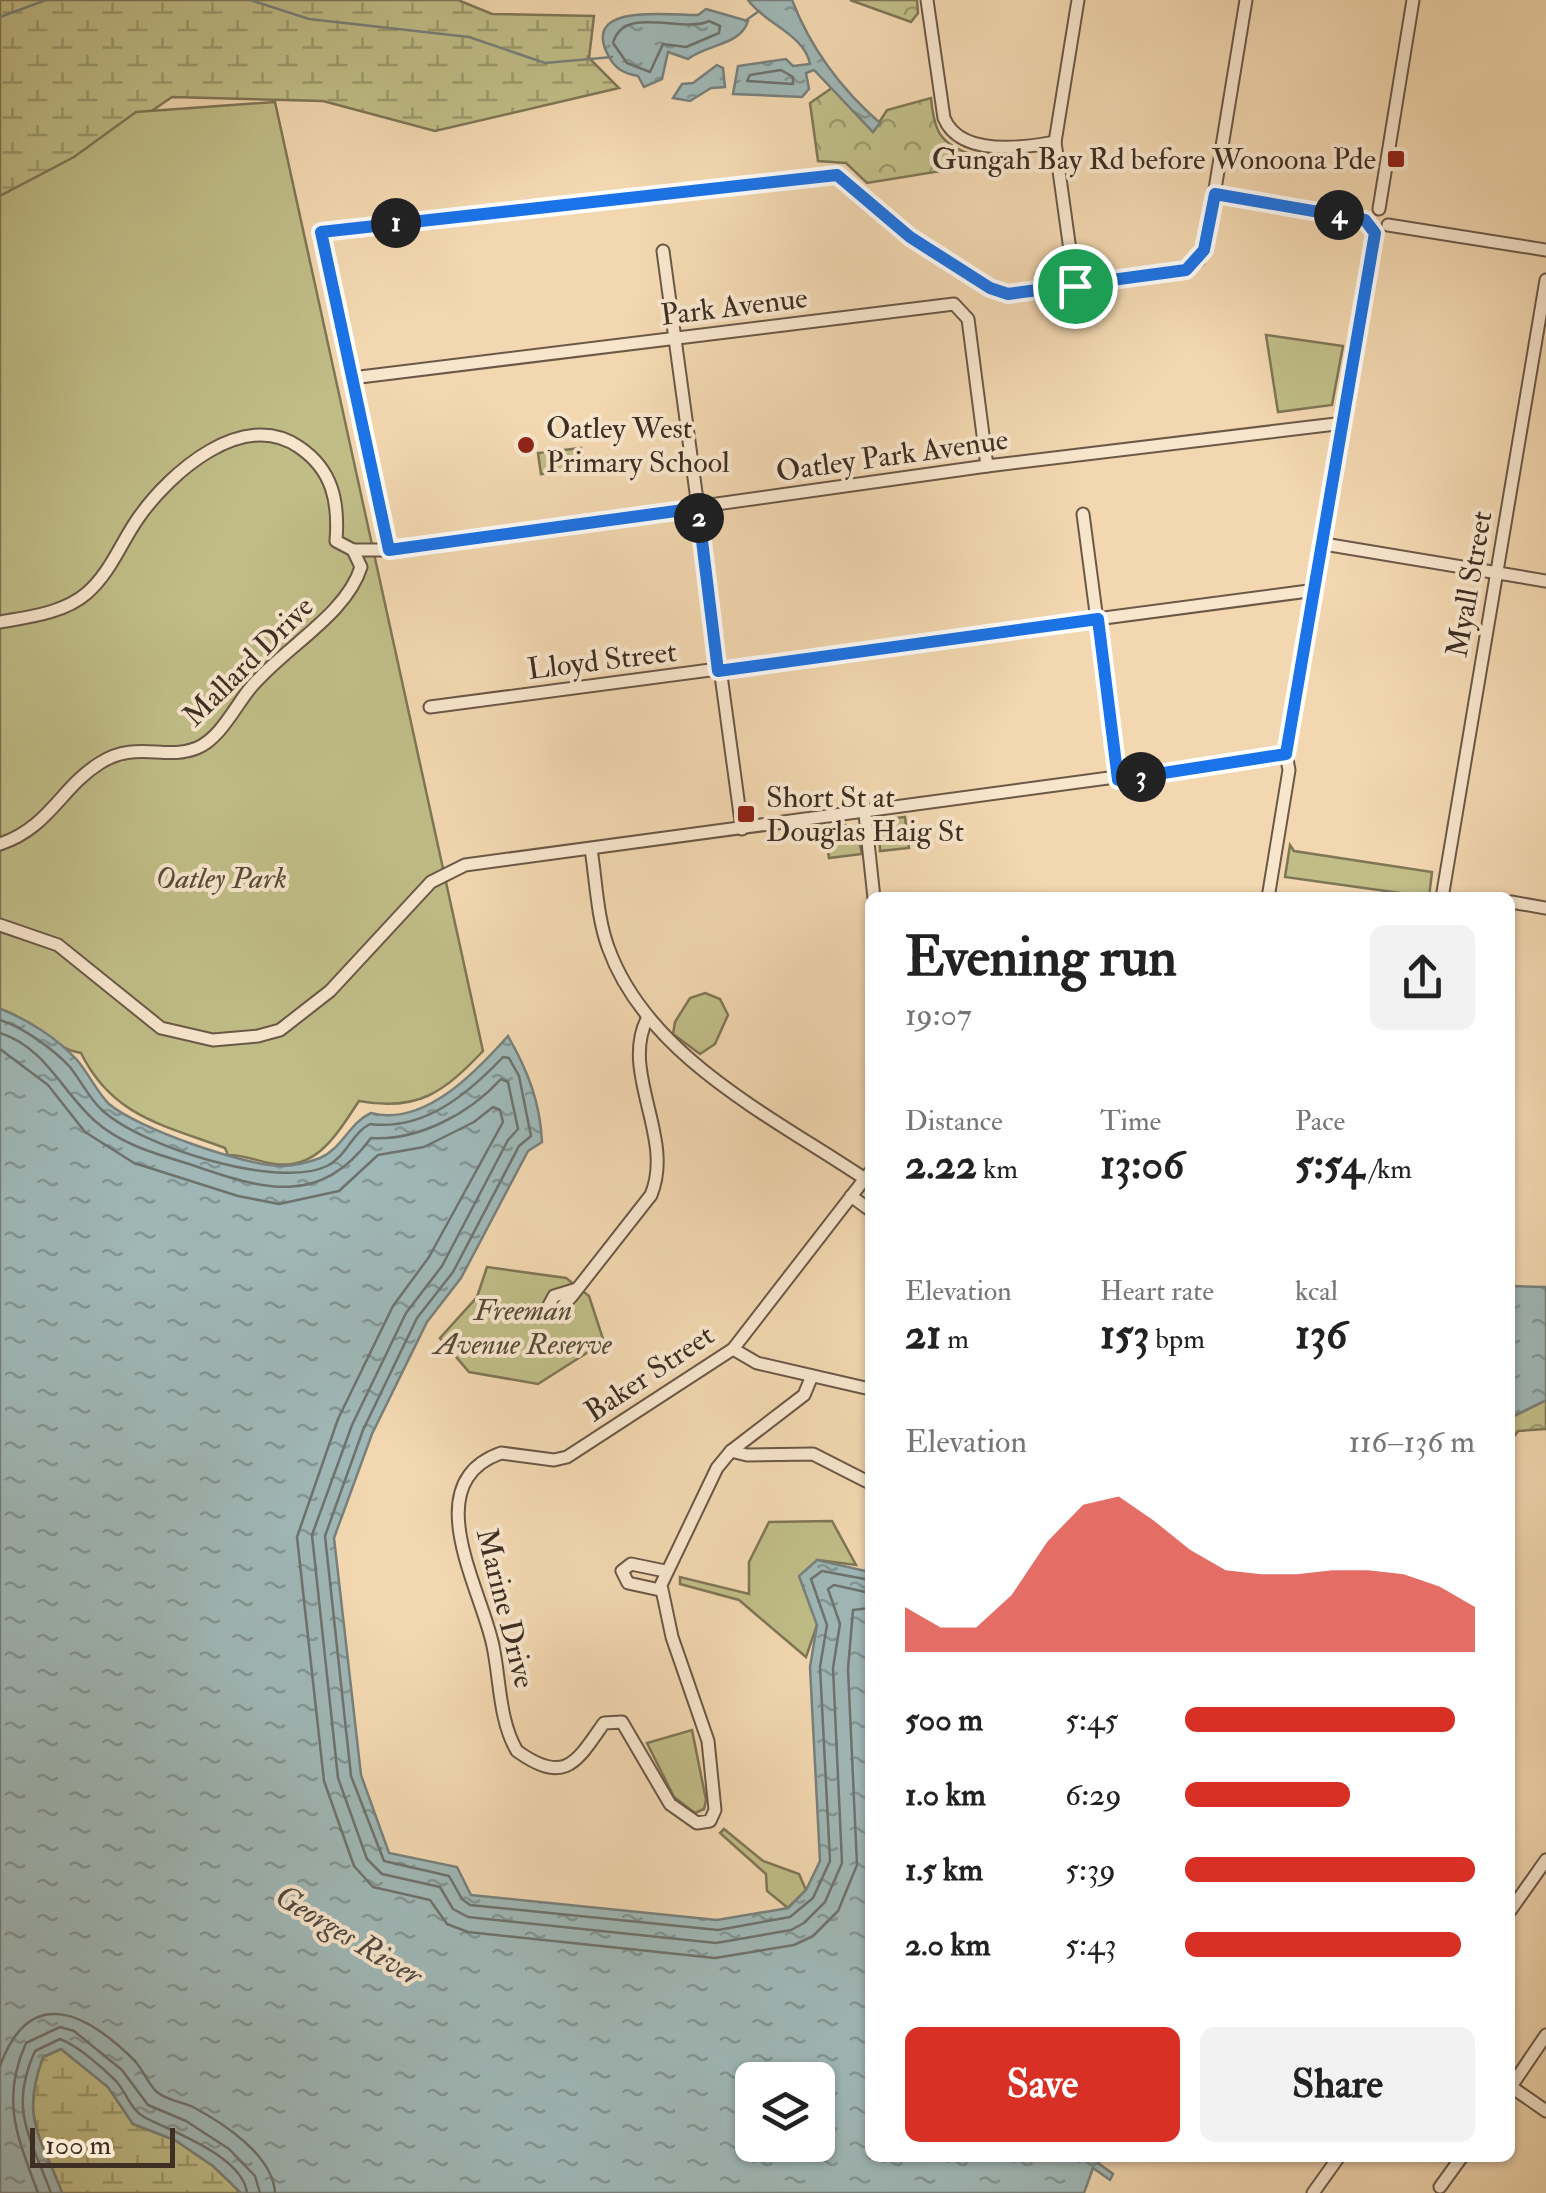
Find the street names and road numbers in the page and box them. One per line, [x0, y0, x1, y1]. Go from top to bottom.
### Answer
street label: Park Avenue [658, 279, 810, 334]
street label: Oatley Park Avenue [774, 421, 1010, 490]
street label: Myall Street [1438, 508, 1501, 660]
street label: Mallard Drive [175, 588, 321, 734]
street label: Lloyd Street [525, 633, 679, 688]
street label: Baker Street [577, 1316, 721, 1430]
street label: Marine Drive [468, 1524, 543, 1692]

